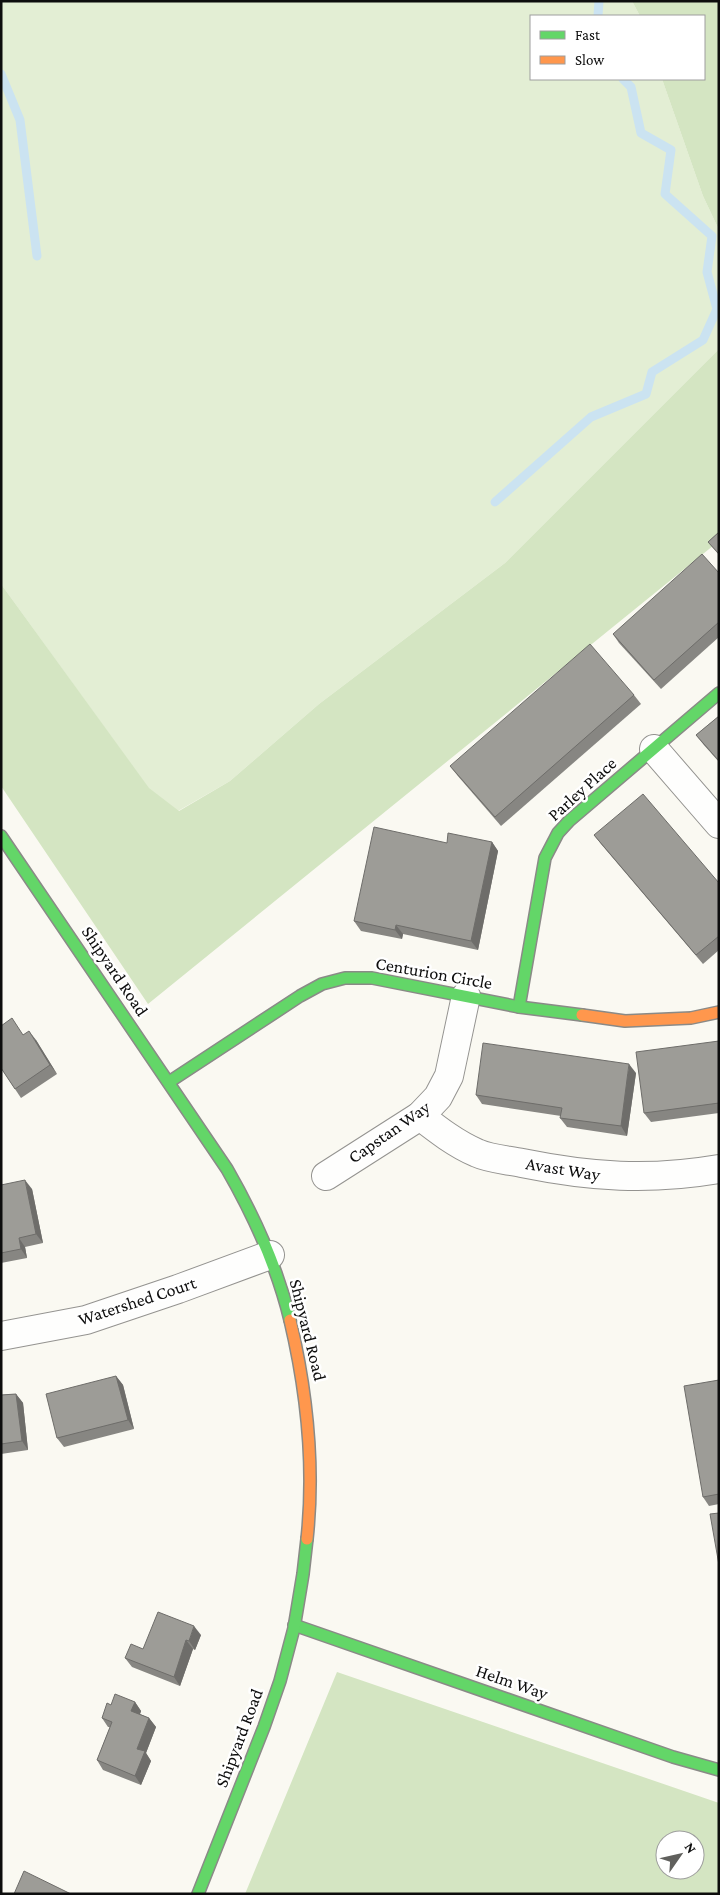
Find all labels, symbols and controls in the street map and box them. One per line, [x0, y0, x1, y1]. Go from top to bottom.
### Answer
legend [530, 15, 705, 80]
text: Fast [575, 27, 601, 43]
text: Slow [575, 52, 605, 68]
street label: Parley Place [544, 753, 620, 825]
street label: Shipyard Road [78, 922, 153, 1020]
street label: Centurion Circle [374, 953, 494, 993]
street label: Capstan Way [344, 1096, 434, 1167]
street label: Avast Way [524, 1153, 602, 1185]
street label: Watershed Court [75, 1272, 200, 1330]
street label: Shipyard Road [286, 1277, 330, 1383]
street label: Helm Way [473, 1660, 551, 1704]
street label: Shipyard Road [211, 1685, 267, 1790]
north arrow [655, 1830, 705, 1880]
text: N [681, 1839, 700, 1857]

